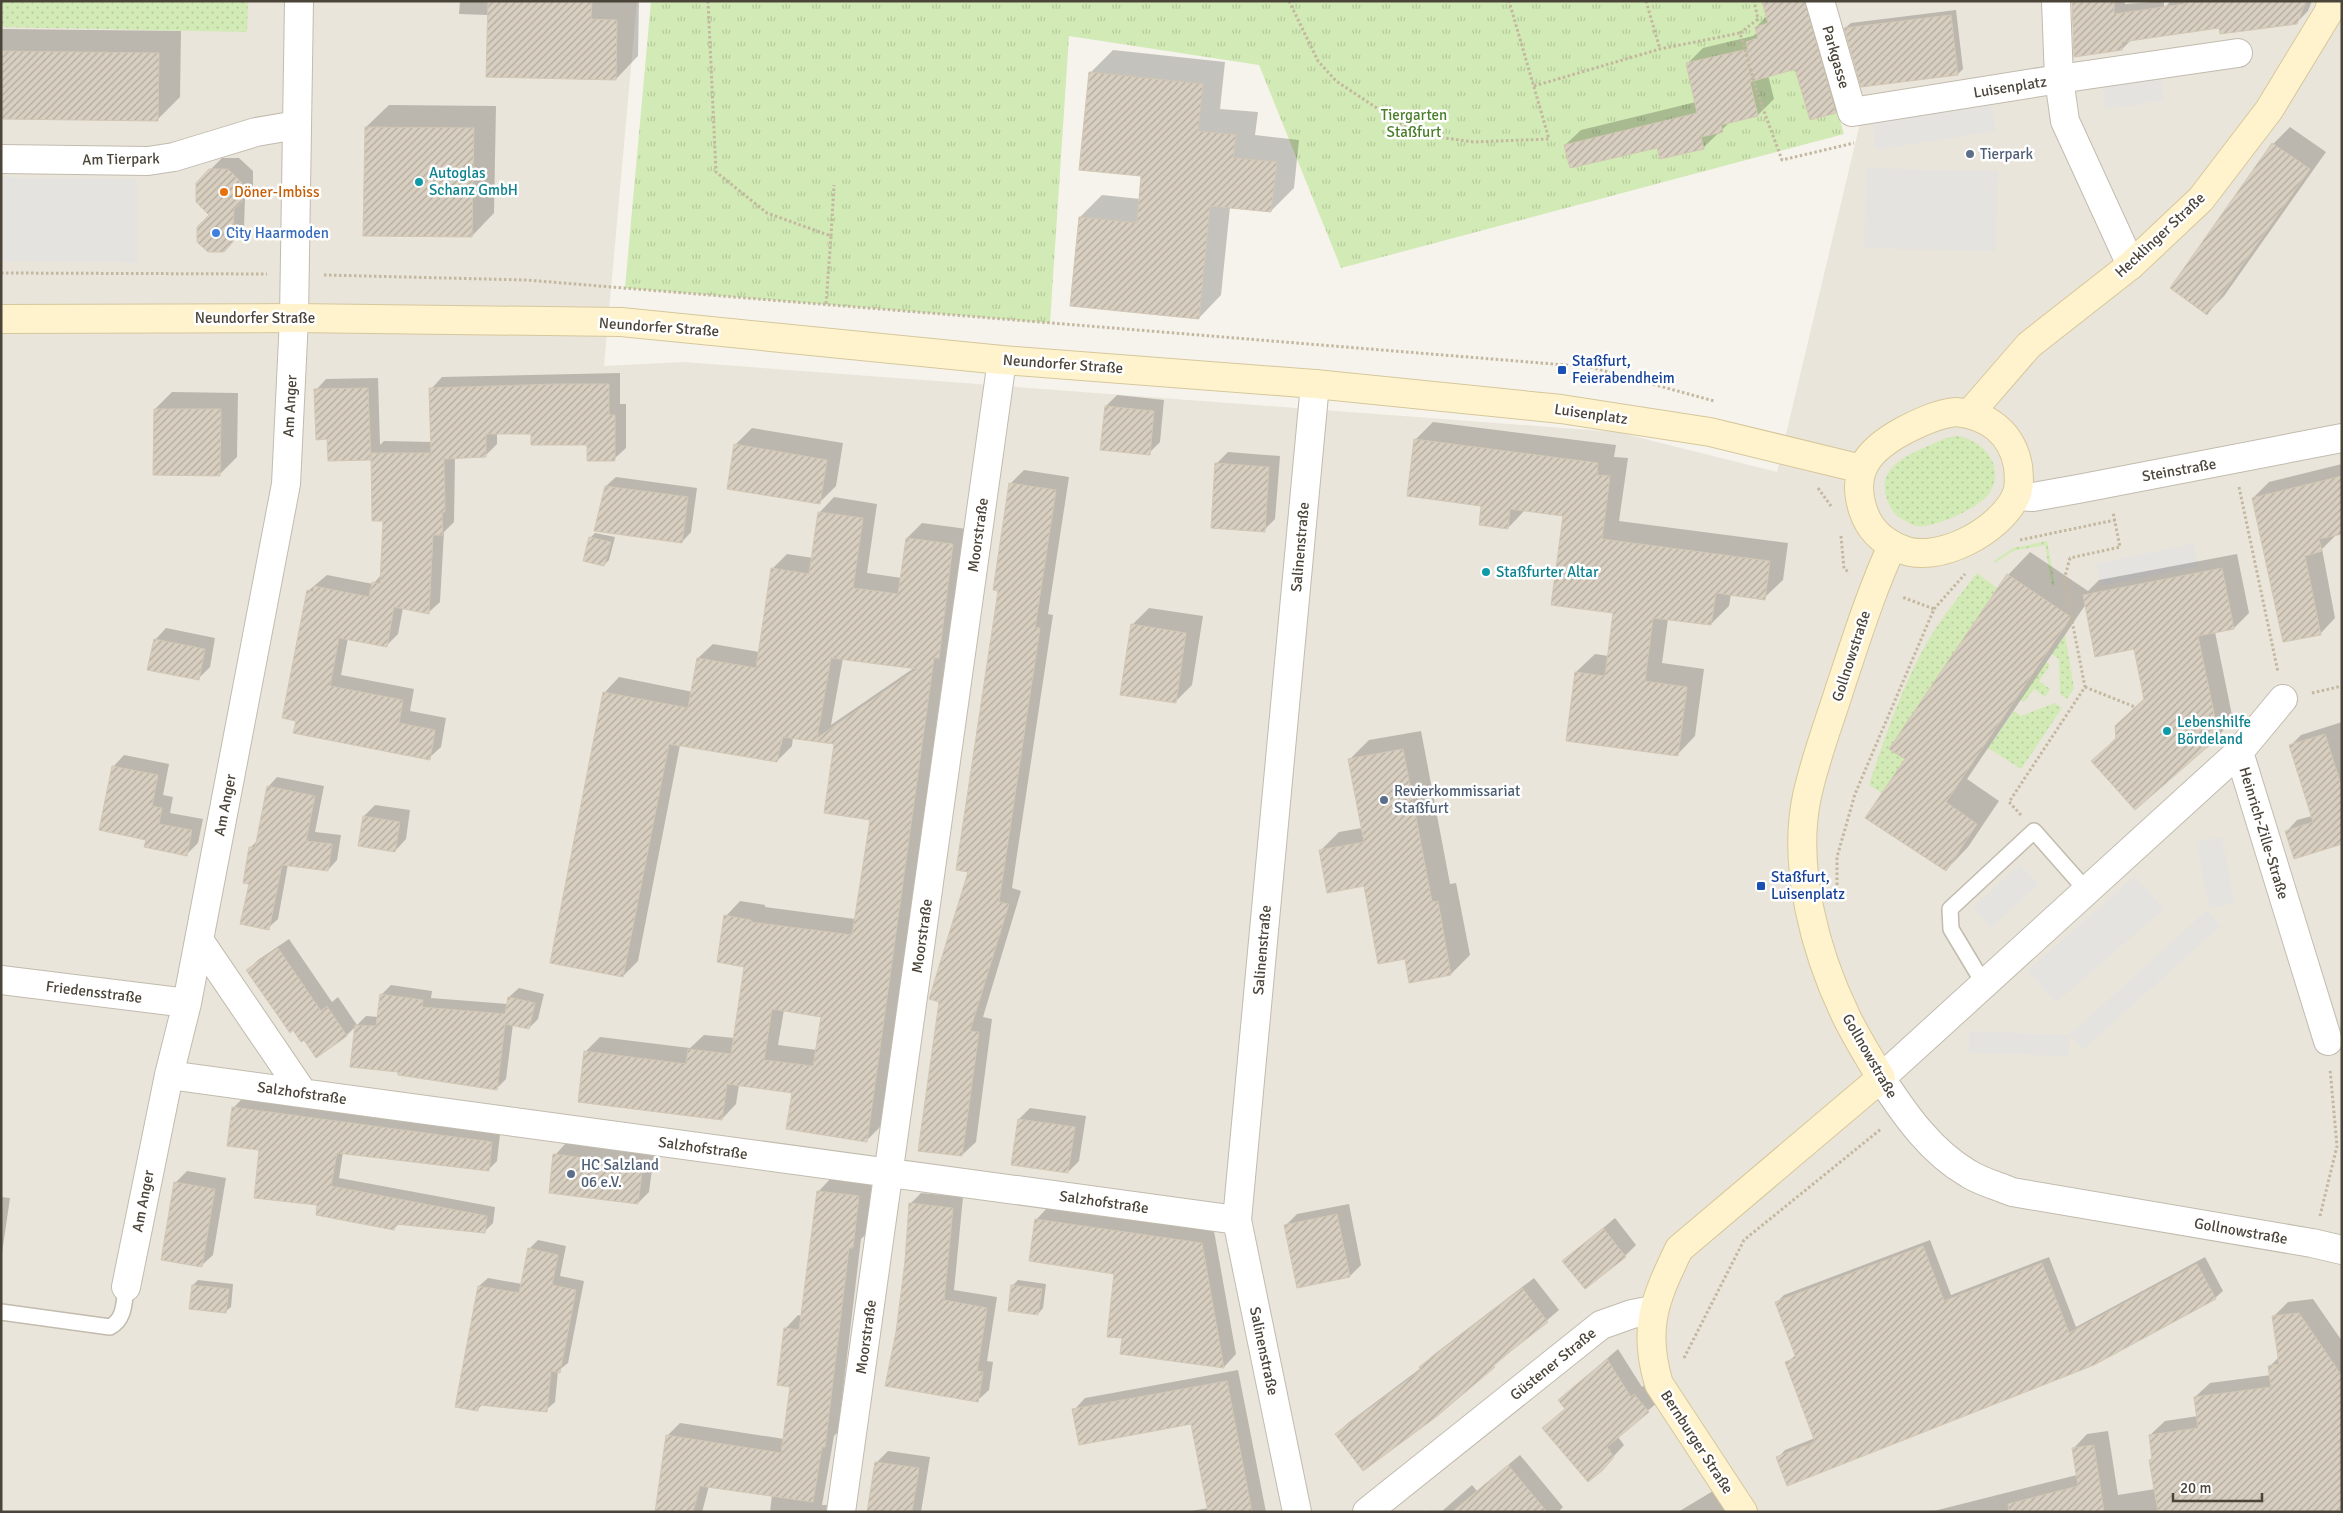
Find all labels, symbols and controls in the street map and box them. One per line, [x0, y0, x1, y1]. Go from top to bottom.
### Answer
street label: Parkgasse [1818, 23, 1854, 91]
street label: Luisenplatz [1972, 72, 2048, 102]
park label: Tiergarten Staßfurt [1381, 106, 1447, 141]
place label: Tierpark [1980, 145, 2034, 163]
marker: Tierpark [1964, 148, 1976, 160]
street label: Am Tierpark [82, 149, 160, 169]
place label: Autoglas Schanz GmbH [429, 164, 518, 199]
marker: Autoglas Schanz GmbH [413, 176, 425, 188]
place label: Döner-Imbiss [234, 183, 320, 201]
marker: Döner-Imbiss [218, 186, 230, 198]
street label: Hecklinger Straße [2111, 189, 2209, 281]
place label: City Haarmoden [226, 224, 329, 242]
marker: City Haarmoden [210, 227, 222, 239]
street label: Neundorfer Straße [195, 309, 315, 327]
street label: Neundorfer Straße [598, 314, 720, 340]
street label: Neundorfer Straße [1002, 351, 1124, 377]
place label: Staßfurt, Feierabendheim [1572, 352, 1675, 387]
marker: Staßfurt, Feierabendheim [1556, 364, 1568, 376]
street label: Am Anger [279, 374, 301, 438]
street label: Luisenplatz [1553, 400, 1629, 428]
street label: Steinstraße [2141, 455, 2217, 485]
street label: Moorstraße [964, 497, 992, 573]
street label: Salinenstraße [1287, 501, 1313, 593]
place label: Staßfurter Altar [1496, 563, 1599, 581]
marker: Staßfurter Altar [1480, 566, 1492, 578]
street label: Gollnowstraße [1828, 608, 1874, 704]
place label: Lebenshilfe Bördeland [2177, 713, 2251, 748]
marker: Lebenshilfe Bördeland [2161, 725, 2173, 737]
street label: Heinrich-Zille-Straße [2235, 765, 2293, 901]
street label: Am Anger [210, 772, 240, 838]
place label: Revierkommissariat Staßfurt [1394, 782, 1520, 817]
marker: Revierkommissariat Staßfurt [1378, 794, 1390, 806]
place label: Staßfurt, Luisenplatz [1771, 868, 1845, 903]
marker: Staßfurt, Luisenplatz [1755, 880, 1767, 892]
street label: Moorstraße [908, 898, 936, 974]
street label: Salinenstraße [1249, 904, 1275, 996]
street label: Friedensstraße [45, 977, 143, 1007]
street label: Gollnowstraße [1839, 1011, 1901, 1101]
street label: Salzhofstraße [256, 1078, 348, 1108]
street label: Salzhofstraße [657, 1133, 749, 1163]
place label: HC Salzland 06 e.V. [581, 1156, 659, 1191]
street label: Am Anger [128, 1168, 158, 1234]
marker: HC Salzland 06 e.V. [565, 1168, 577, 1180]
street label: Salzhofstraße [1058, 1187, 1150, 1217]
street label: Gollnowstraße [2193, 1214, 2289, 1248]
street label: Moorstraße [852, 1299, 880, 1375]
street label: Salinenstraße [1246, 1305, 1282, 1397]
street label: Güstener Straße [1507, 1324, 1599, 1404]
street label: Bernburger Straße [1657, 1387, 1737, 1497]
scale bar [2173, 1470, 2262, 1502]
text: 20 m [2180, 1479, 2211, 1497]

